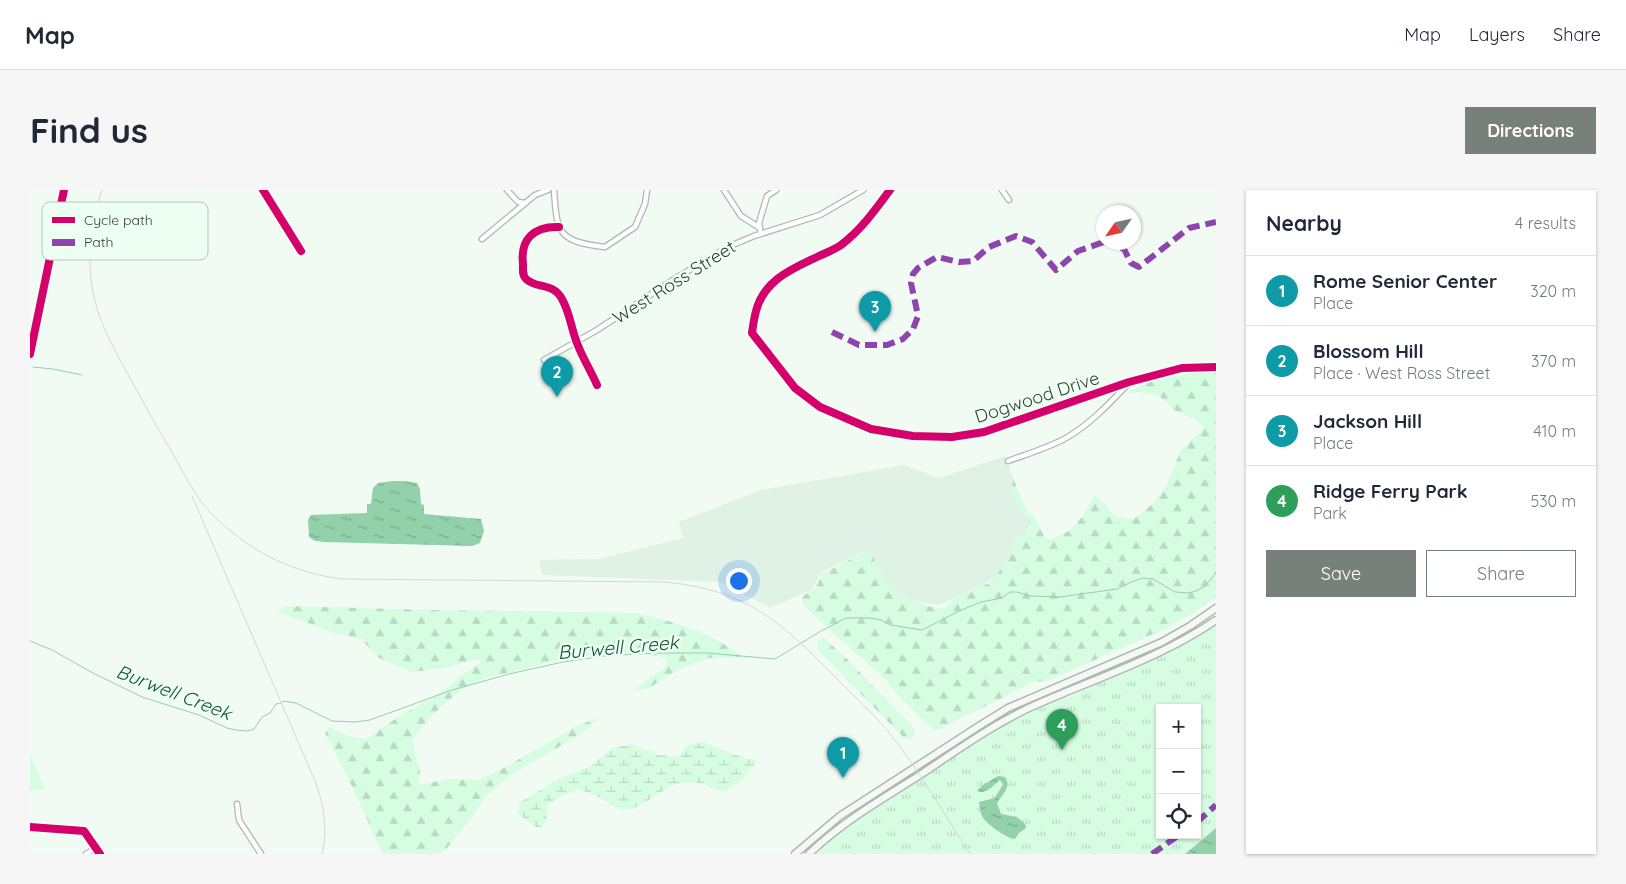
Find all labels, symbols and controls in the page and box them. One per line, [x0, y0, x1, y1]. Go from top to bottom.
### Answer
text: Map [25, 20, 75, 50]
text: Map [1404, 23, 1441, 46]
text: Layers [1469, 23, 1525, 46]
text: Share [1553, 23, 1601, 46]
button: Directions [1465, 107, 1596, 154]
text: Find us [30, 108, 148, 152]
legend [42, 202, 208, 260]
north arrow [1096, 205, 1141, 250]
text: Nearby [1266, 210, 1342, 236]
text: Cycle path [84, 211, 153, 229]
text: 4 results [1515, 213, 1576, 233]
text: Path [84, 233, 113, 251]
street label: West Ross Street [608, 235, 740, 329]
text: Rome Senior Center [1313, 269, 1497, 293]
text: 1 [1279, 281, 1285, 301]
text: 320 m [1530, 281, 1576, 301]
pin: 3 [859, 291, 891, 332]
text: Place [1313, 293, 1353, 313]
text: Blossom Hill [1313, 339, 1424, 363]
text: 2 [1277, 351, 1287, 371]
text: 370 m [1531, 351, 1576, 371]
pin: 2 [541, 356, 573, 397]
text: Place · West Ross Street [1313, 363, 1490, 383]
street label: Dogwood Drive [972, 366, 1102, 428]
text: Jackson Hill [1313, 409, 1422, 433]
text: 3 [1278, 421, 1286, 441]
text: 410 m [1533, 421, 1576, 441]
text: Place [1313, 433, 1353, 453]
text: Ridge Ferry Park [1313, 479, 1468, 503]
text: 4 [1277, 491, 1287, 511]
text: 530 m [1530, 491, 1576, 511]
text: Park [1313, 503, 1347, 523]
button: Save [1266, 550, 1416, 597]
button: Share [1426, 550, 1576, 597]
your location [726, 568, 752, 594]
water label: Burwell Creek [557, 630, 681, 664]
water label: Burwell Creek [113, 659, 237, 726]
map controls [1156, 704, 1201, 839]
button: + [1156, 704, 1201, 749]
pin: 4 [1046, 709, 1078, 750]
pin: 1 [827, 737, 859, 778]
button: − [1156, 749, 1201, 794]
button: locate [1156, 794, 1201, 839]

